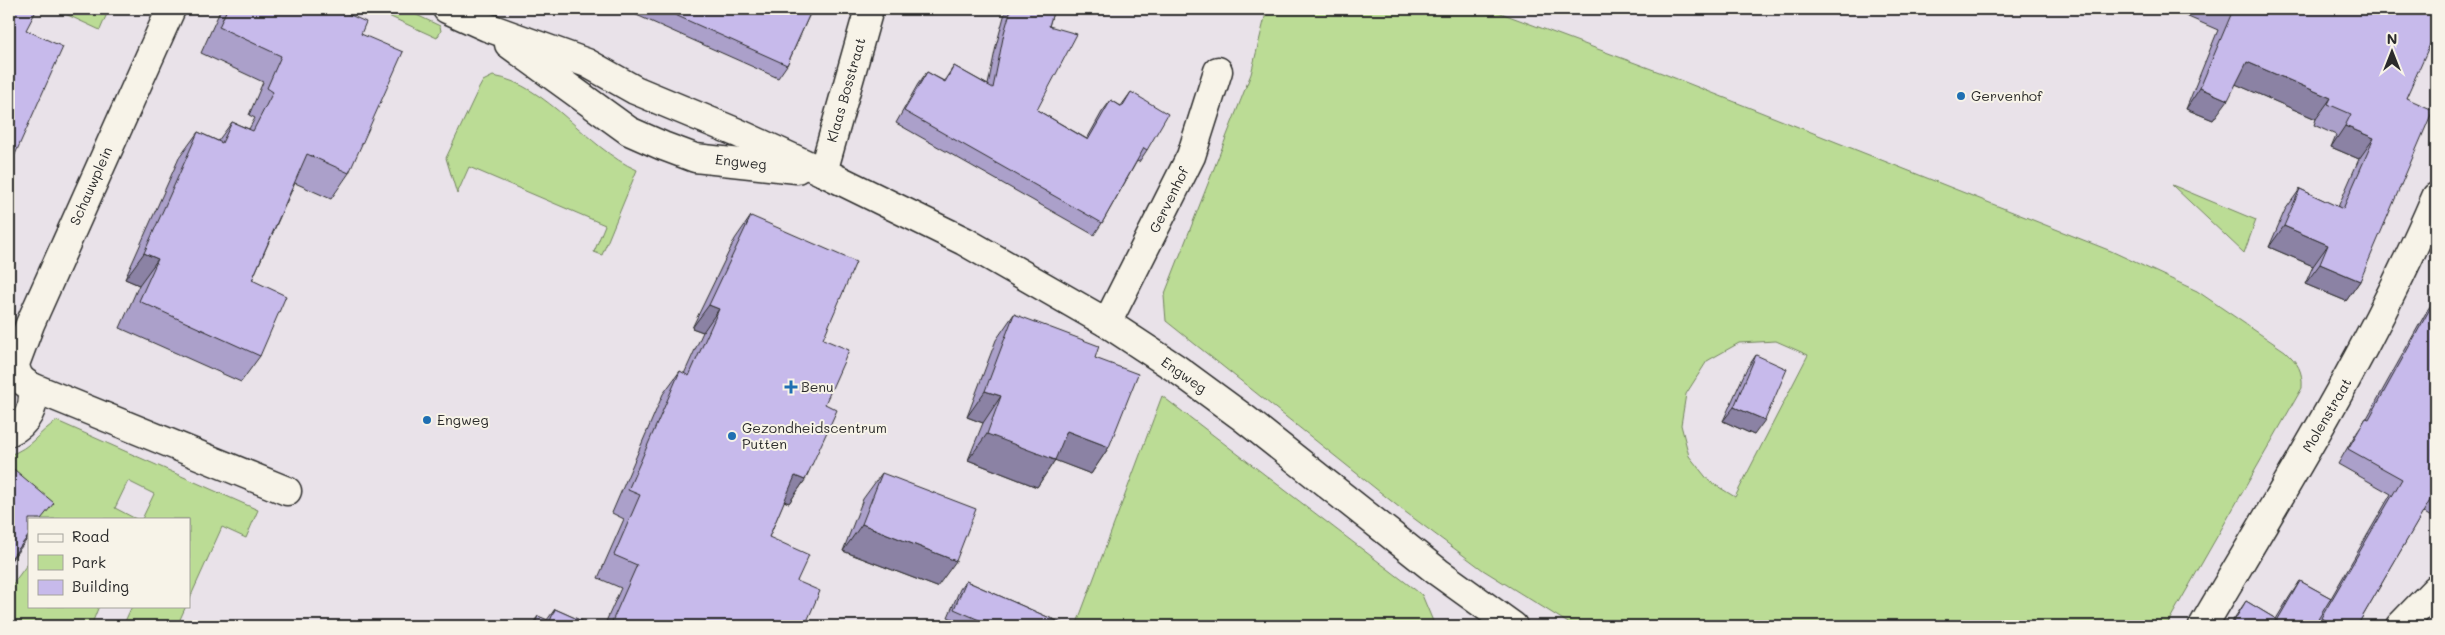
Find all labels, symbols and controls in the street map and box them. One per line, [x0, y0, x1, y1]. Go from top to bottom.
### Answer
north arrow [2368, 28, 2418, 78]
text: N [2387, 29, 2397, 48]
street label: Klaas Bosstraat [821, 35, 870, 144]
place label: Gervenhof [1971, 86, 2043, 105]
marker: Gervenhof [1955, 90, 1967, 102]
street label: Schauwplein [65, 144, 116, 228]
street label: Engweg [714, 149, 768, 174]
street label: Gervenhof [1144, 163, 1193, 236]
street label: Engweg [1158, 352, 1211, 397]
street label: Molenstraat [2298, 374, 2356, 455]
place label: Benu [801, 377, 834, 396]
marker: Benu [785, 381, 797, 393]
place label: Engweg [437, 410, 489, 429]
marker: Engweg [421, 414, 433, 426]
place label: Gezondheidscentrum Putten [742, 418, 887, 453]
marker: Gezondheidscentrum Putten [726, 430, 738, 442]
legend [28, 518, 190, 608]
text: Road [72, 526, 109, 546]
text: Park [72, 552, 106, 572]
text: Building [72, 576, 129, 596]

